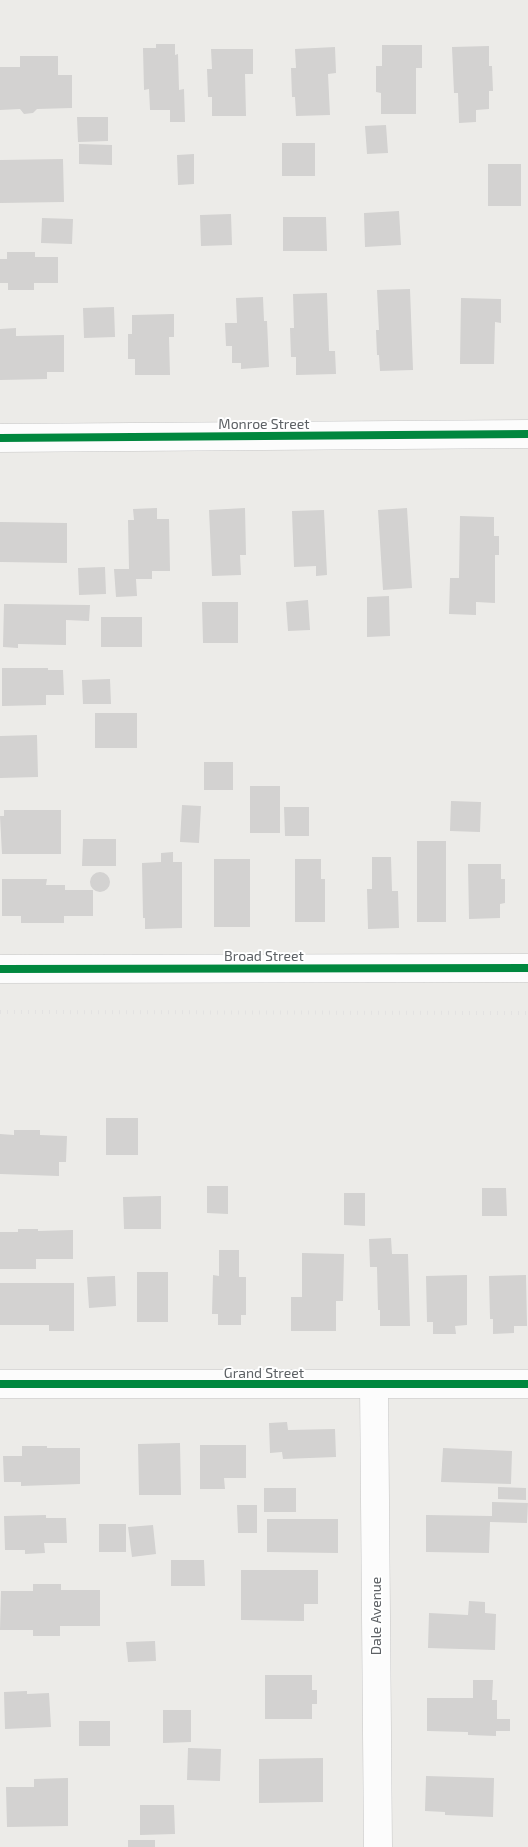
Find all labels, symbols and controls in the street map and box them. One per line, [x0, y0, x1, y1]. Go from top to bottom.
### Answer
street label: Monroe Street [218, 416, 310, 432]
street label: Broad Street [224, 948, 304, 964]
street label: Grand Street [224, 1365, 304, 1381]
street label: Dale Avenue [368, 1577, 384, 1655]

